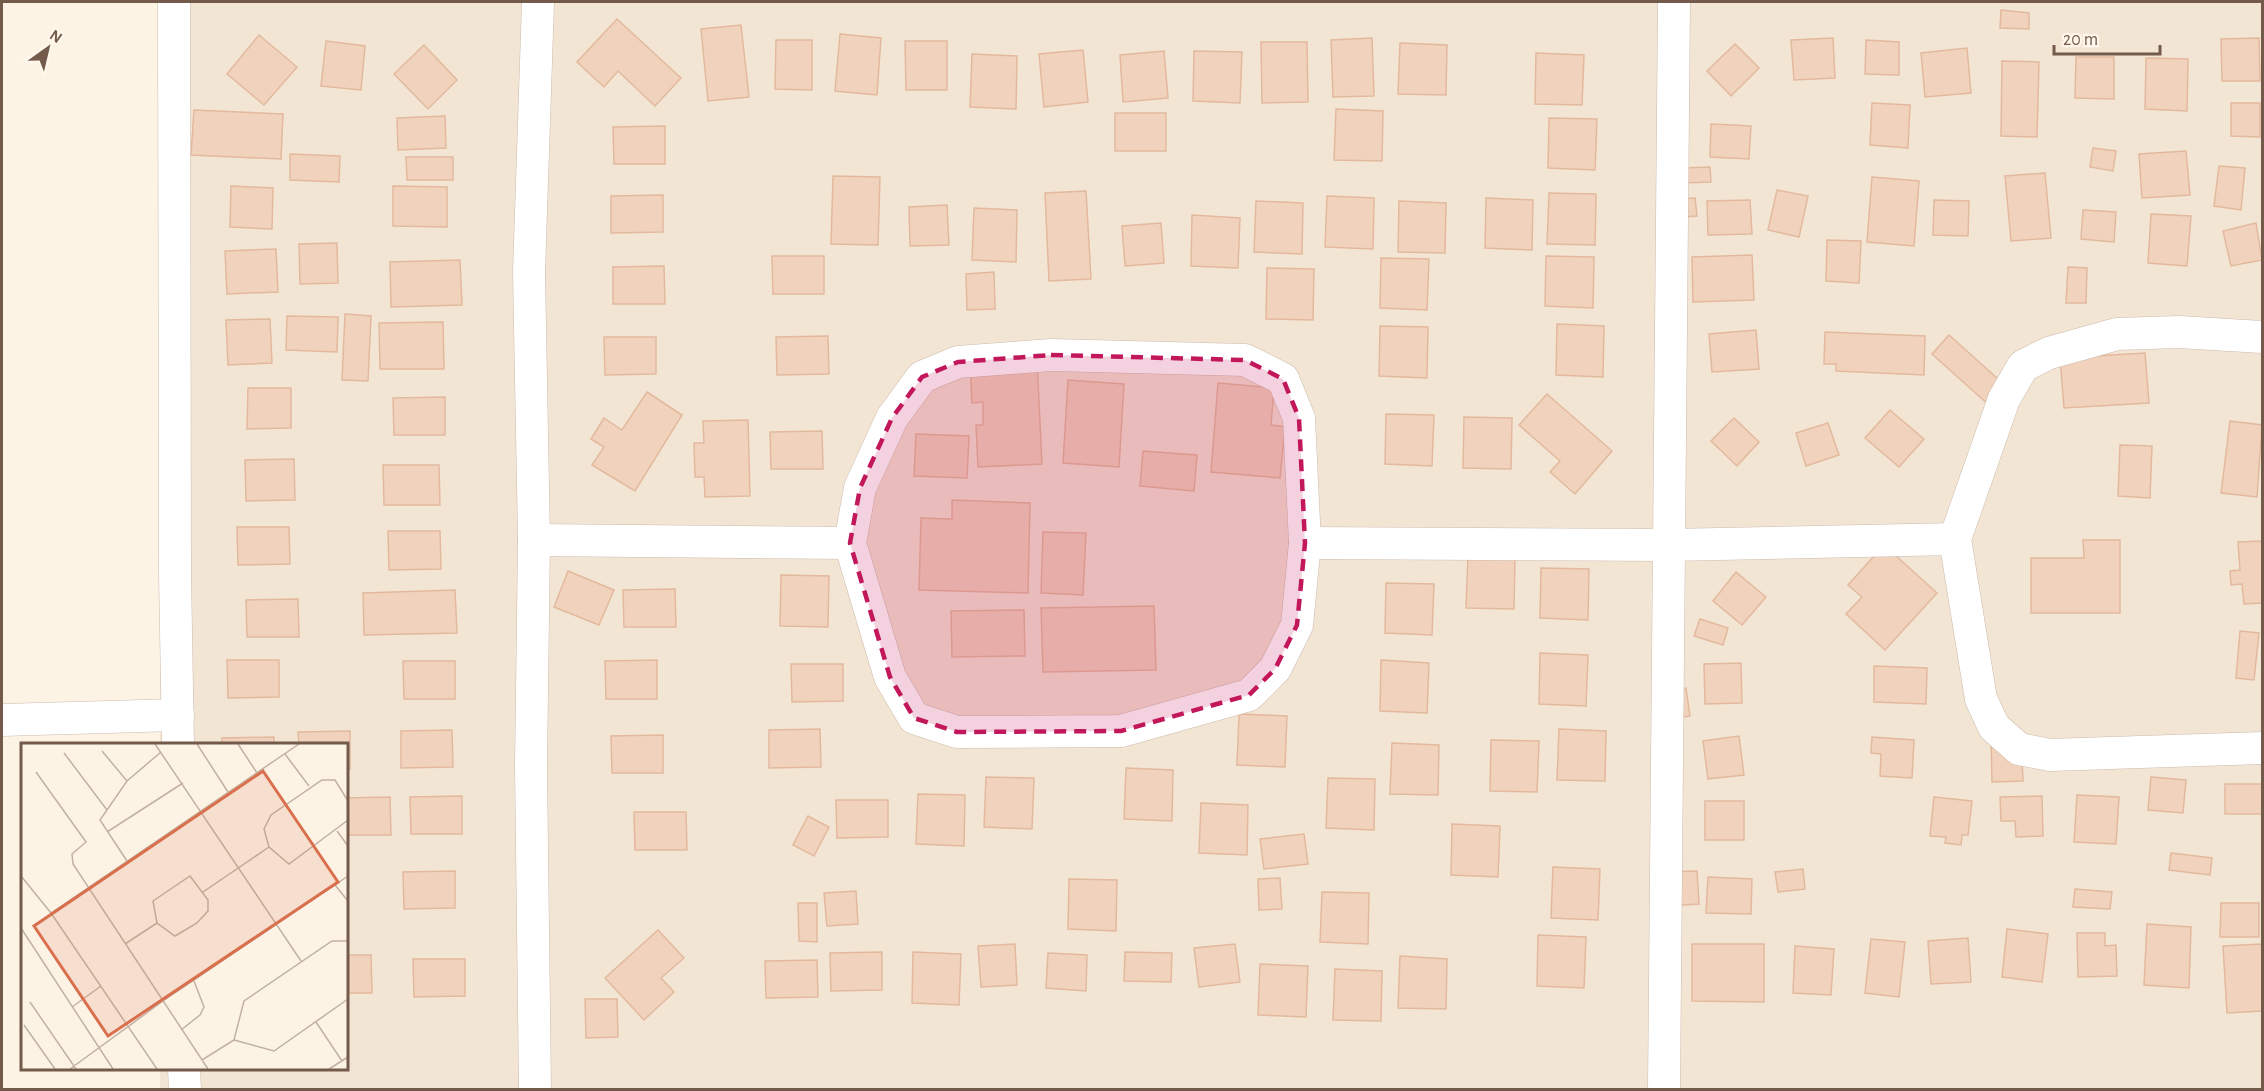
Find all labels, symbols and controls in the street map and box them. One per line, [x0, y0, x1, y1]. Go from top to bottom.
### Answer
north arrow [18, 18, 78, 78]
scale bar [2054, 18, 2160, 56]
text: N [47, 27, 65, 46]
text: 20 m [2063, 31, 2098, 49]
inset map [21, 743, 348, 1070]

